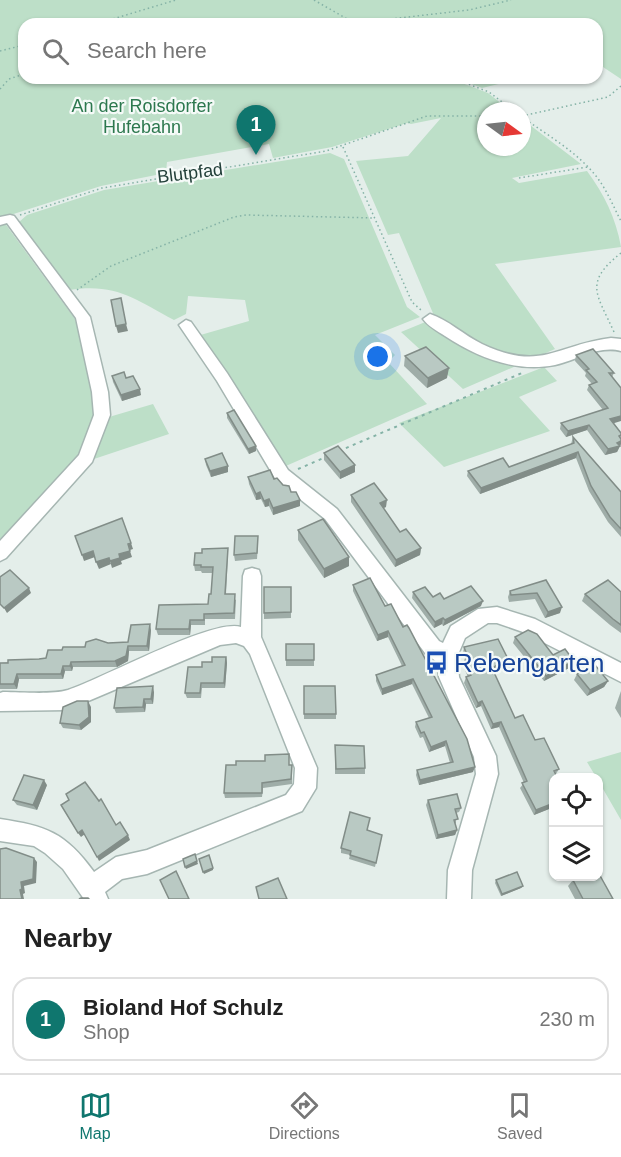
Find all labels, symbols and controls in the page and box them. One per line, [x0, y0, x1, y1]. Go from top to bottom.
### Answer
search box [18, 18, 603, 84]
icon: search [39, 35, 72, 68]
text: Search here [87, 38, 207, 63]
park label: An der Roisdorfer Hufebahn [71, 96, 213, 137]
north arrow [477, 102, 531, 156]
pin: 1 [236, 106, 276, 155]
street label: Blutpfad [156, 159, 224, 187]
your location [363, 342, 392, 371]
place label: Rebengarten [454, 648, 604, 678]
bus stop icon: Rebengarten [423, 650, 449, 676]
map controls [549, 773, 603, 881]
button: locate [549, 773, 603, 827]
button: layers [549, 827, 603, 881]
text: Nearby [24, 923, 112, 953]
text: Bioland Hof Schulz [83, 995, 283, 1020]
text: 1 [40, 1008, 51, 1030]
text: 230 m [539, 1008, 595, 1030]
text: Shop [83, 1021, 130, 1043]
tab: Map [79, 1089, 112, 1143]
tab: Directions [269, 1089, 340, 1143]
tab: Saved [497, 1089, 542, 1143]

